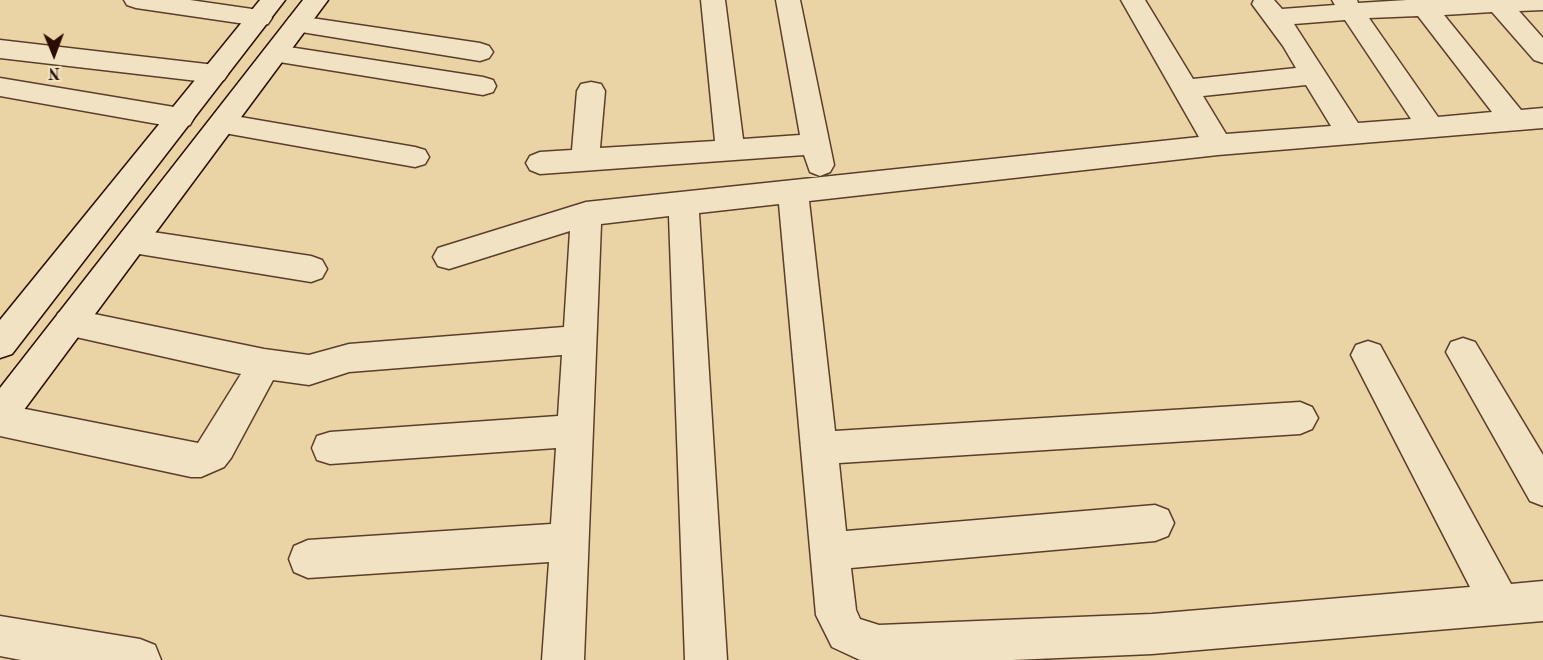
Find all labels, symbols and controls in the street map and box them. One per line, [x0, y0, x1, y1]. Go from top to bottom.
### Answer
north arrow [24, 24, 84, 84]
text: N [48, 64, 61, 80]

